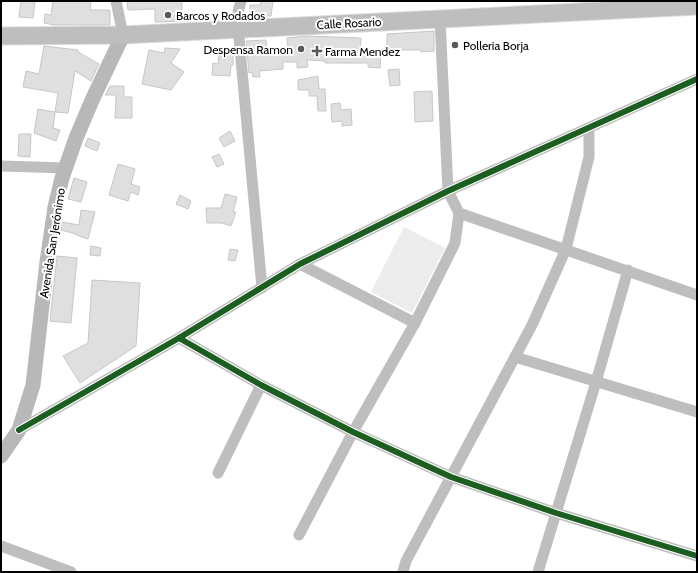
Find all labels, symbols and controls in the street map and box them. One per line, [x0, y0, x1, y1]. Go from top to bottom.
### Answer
place label: Barcos y Rodados [176, 8, 265, 23]
marker: Barcos y Rodados [163, 10, 173, 20]
street label: Calle Rosario [316, 14, 382, 32]
place label: Polleria Borja [463, 38, 529, 53]
marker: Polleria Borja [450, 40, 460, 50]
place label: Despensa Ramon [204, 42, 293, 57]
marker: Despensa Ramon [296, 44, 306, 54]
place label: Farma Mendez [325, 44, 400, 59]
marker: Farma Mendez [312, 46, 322, 56]
street label: Avenida San Jerónimo [36, 187, 68, 299]

